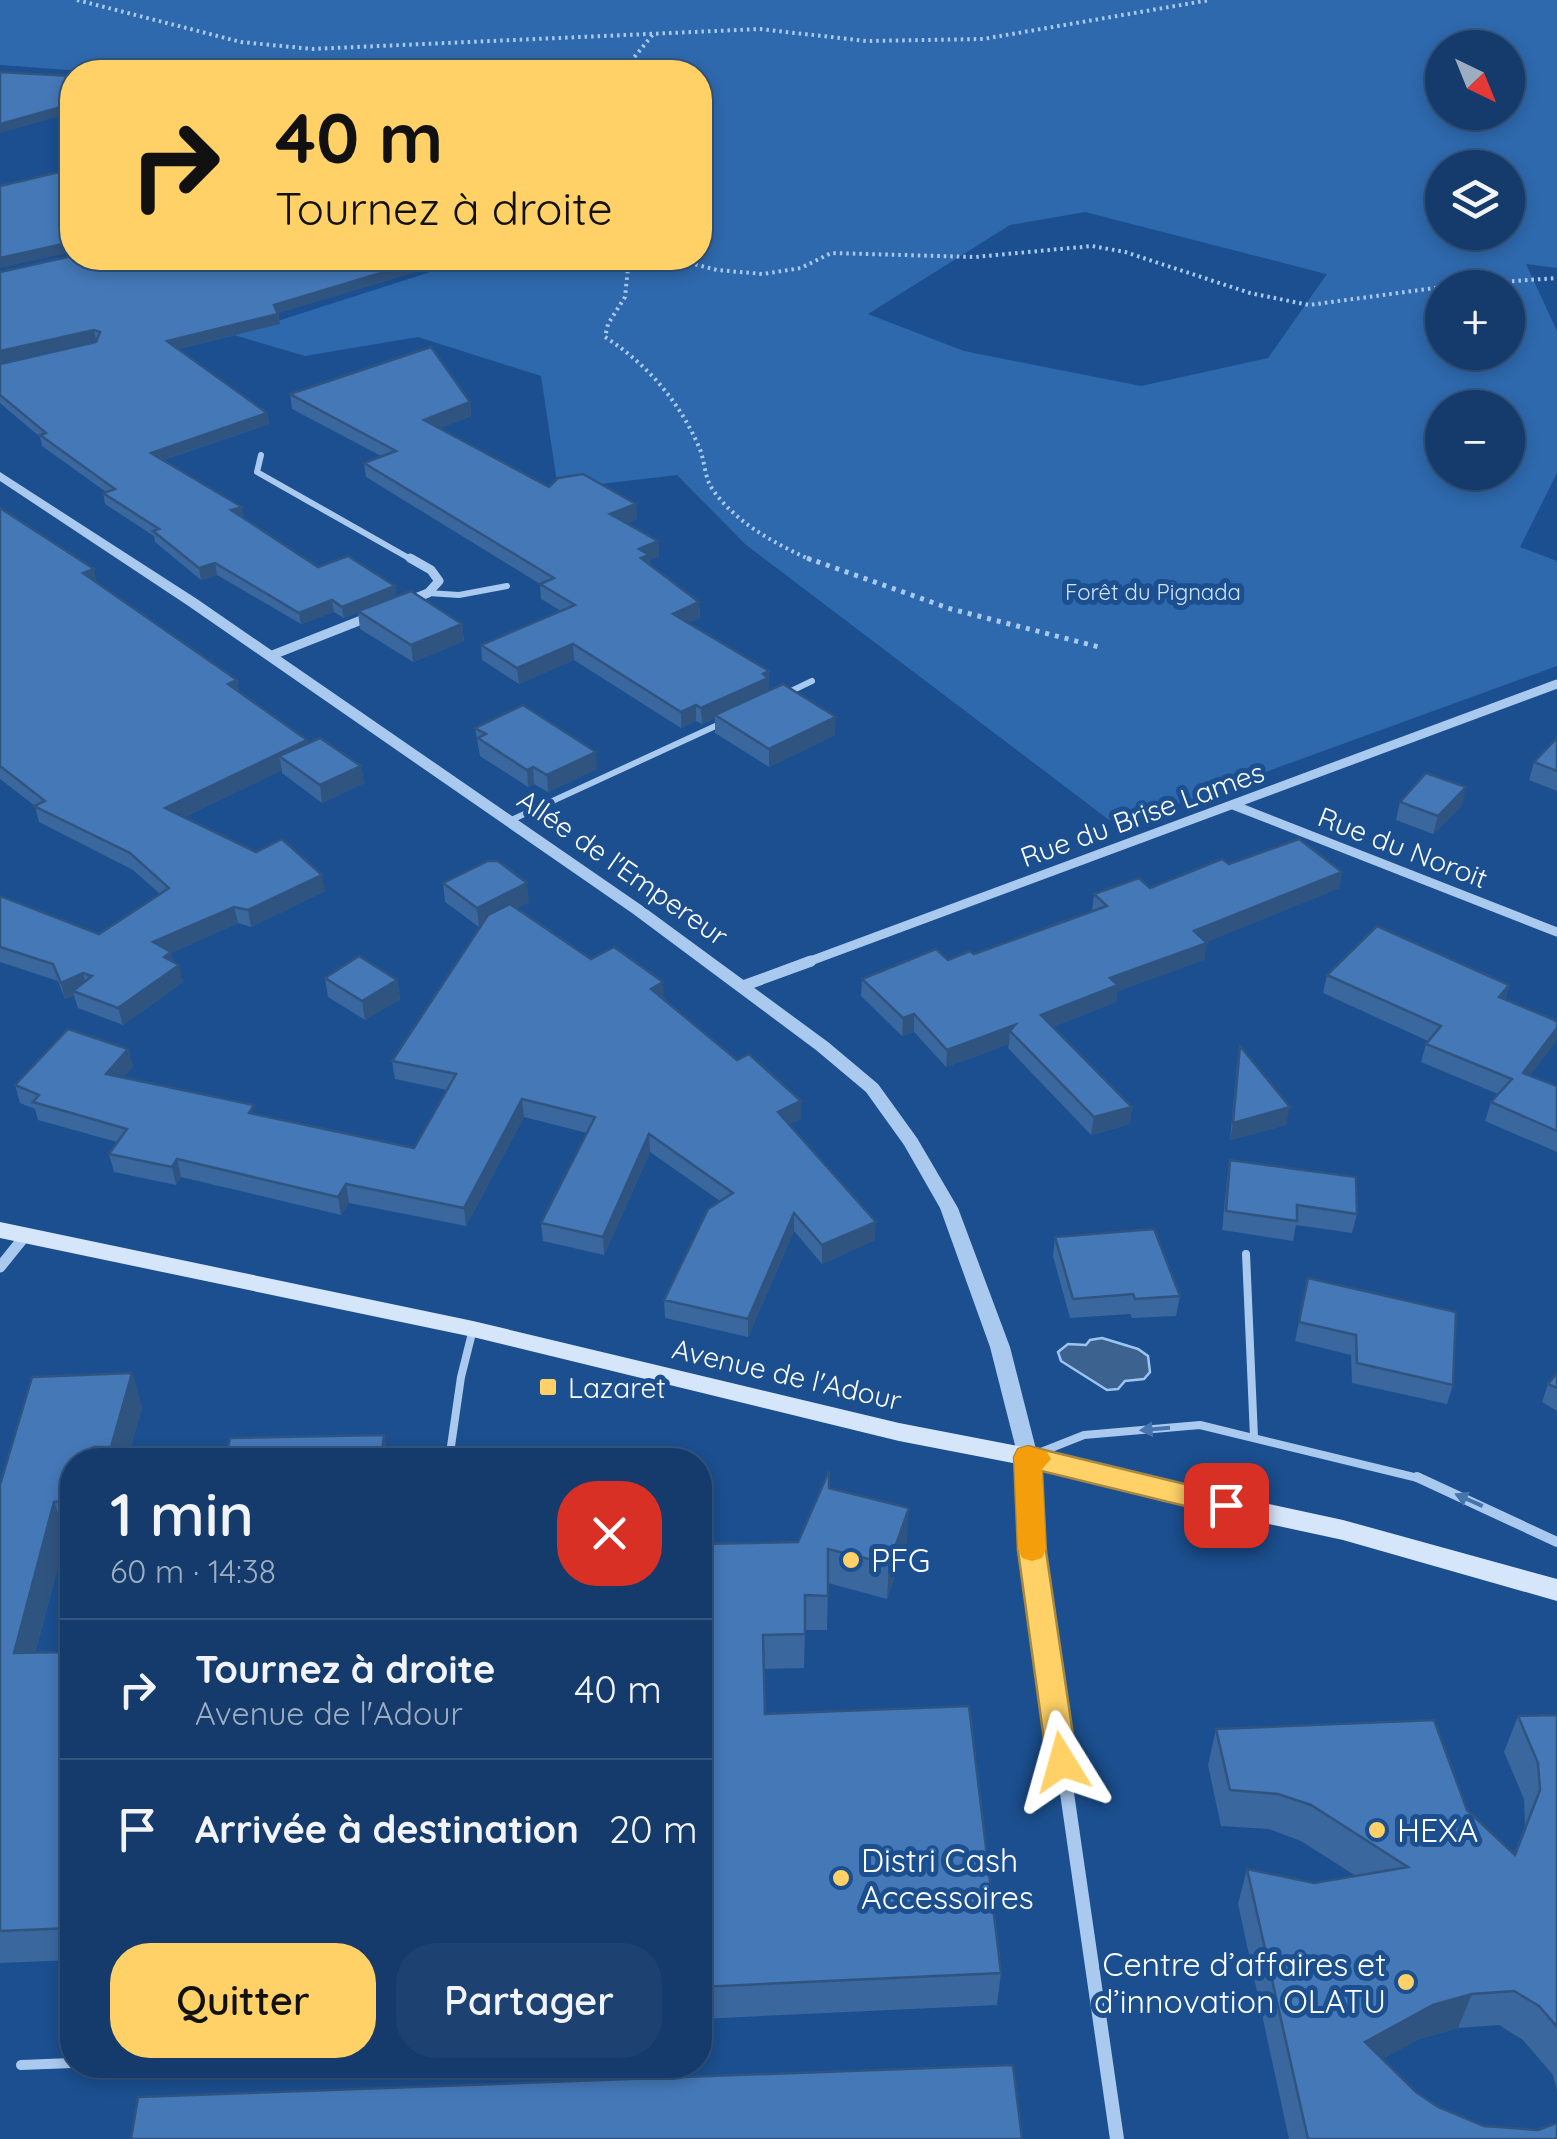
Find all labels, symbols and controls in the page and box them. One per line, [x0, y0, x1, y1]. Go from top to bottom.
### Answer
north arrow [1425, 30, 1525, 130]
map controls [1425, 30, 1525, 490]
text: 40 m [275, 93, 443, 181]
icon: right [110, 100, 240, 230]
button: layers [1425, 150, 1525, 250]
text: Tournez à droite [275, 180, 613, 236]
button: + [1425, 270, 1525, 370]
button: − [1425, 390, 1525, 490]
park label: Forêt du Pignada [1065, 578, 1241, 606]
street label: Rue du Brise Lames [1015, 754, 1269, 874]
street label: Allée de l'Empereur [511, 781, 735, 953]
street label: Rue du Noroit [1313, 799, 1493, 895]
street label: Avenue de l'Adour [669, 1331, 905, 1417]
place label: Lazaret [568, 1370, 666, 1405]
marker: Lazaret [537, 1376, 559, 1398]
one-way arrow [1139, 1421, 1171, 1437]
pin [1184, 1463, 1269, 1548]
text: 1 min [110, 1476, 254, 1551]
icon: arrive [1199, 1478, 1254, 1533]
button: close [557, 1481, 662, 1586]
one-way arrow [1454, 1492, 1484, 1508]
place label: PFG [871, 1540, 930, 1580]
marker: PFG [840, 1549, 862, 1571]
text: 60 m · 14:38 [110, 1551, 276, 1591]
text: Tournez à droite [195, 1645, 495, 1693]
icon: right [110, 1662, 165, 1717]
text: 40 m [574, 1665, 662, 1713]
text: Avenue de l'Adour [195, 1693, 463, 1733]
position arrow [1010, 1710, 1114, 1814]
icon: arrive [110, 1802, 165, 1857]
text: Arrivée à destination [195, 1805, 579, 1853]
text: 20 m [609, 1805, 698, 1853]
place label: HEXA [1397, 1810, 1478, 1850]
marker: HEXA [1366, 1819, 1388, 1841]
place label: Distri Cash Accessoires [861, 1840, 1034, 1917]
marker: Distri Cash Accessoires [830, 1867, 852, 1889]
button: Quitter [110, 1943, 376, 2058]
button: Partager [396, 1943, 662, 2058]
place label: Centre d’affaires et d’innovation OLATU [1094, 1944, 1386, 2021]
marker: Centre d’affaires et d’innovation OLATU [1395, 1971, 1417, 1993]

